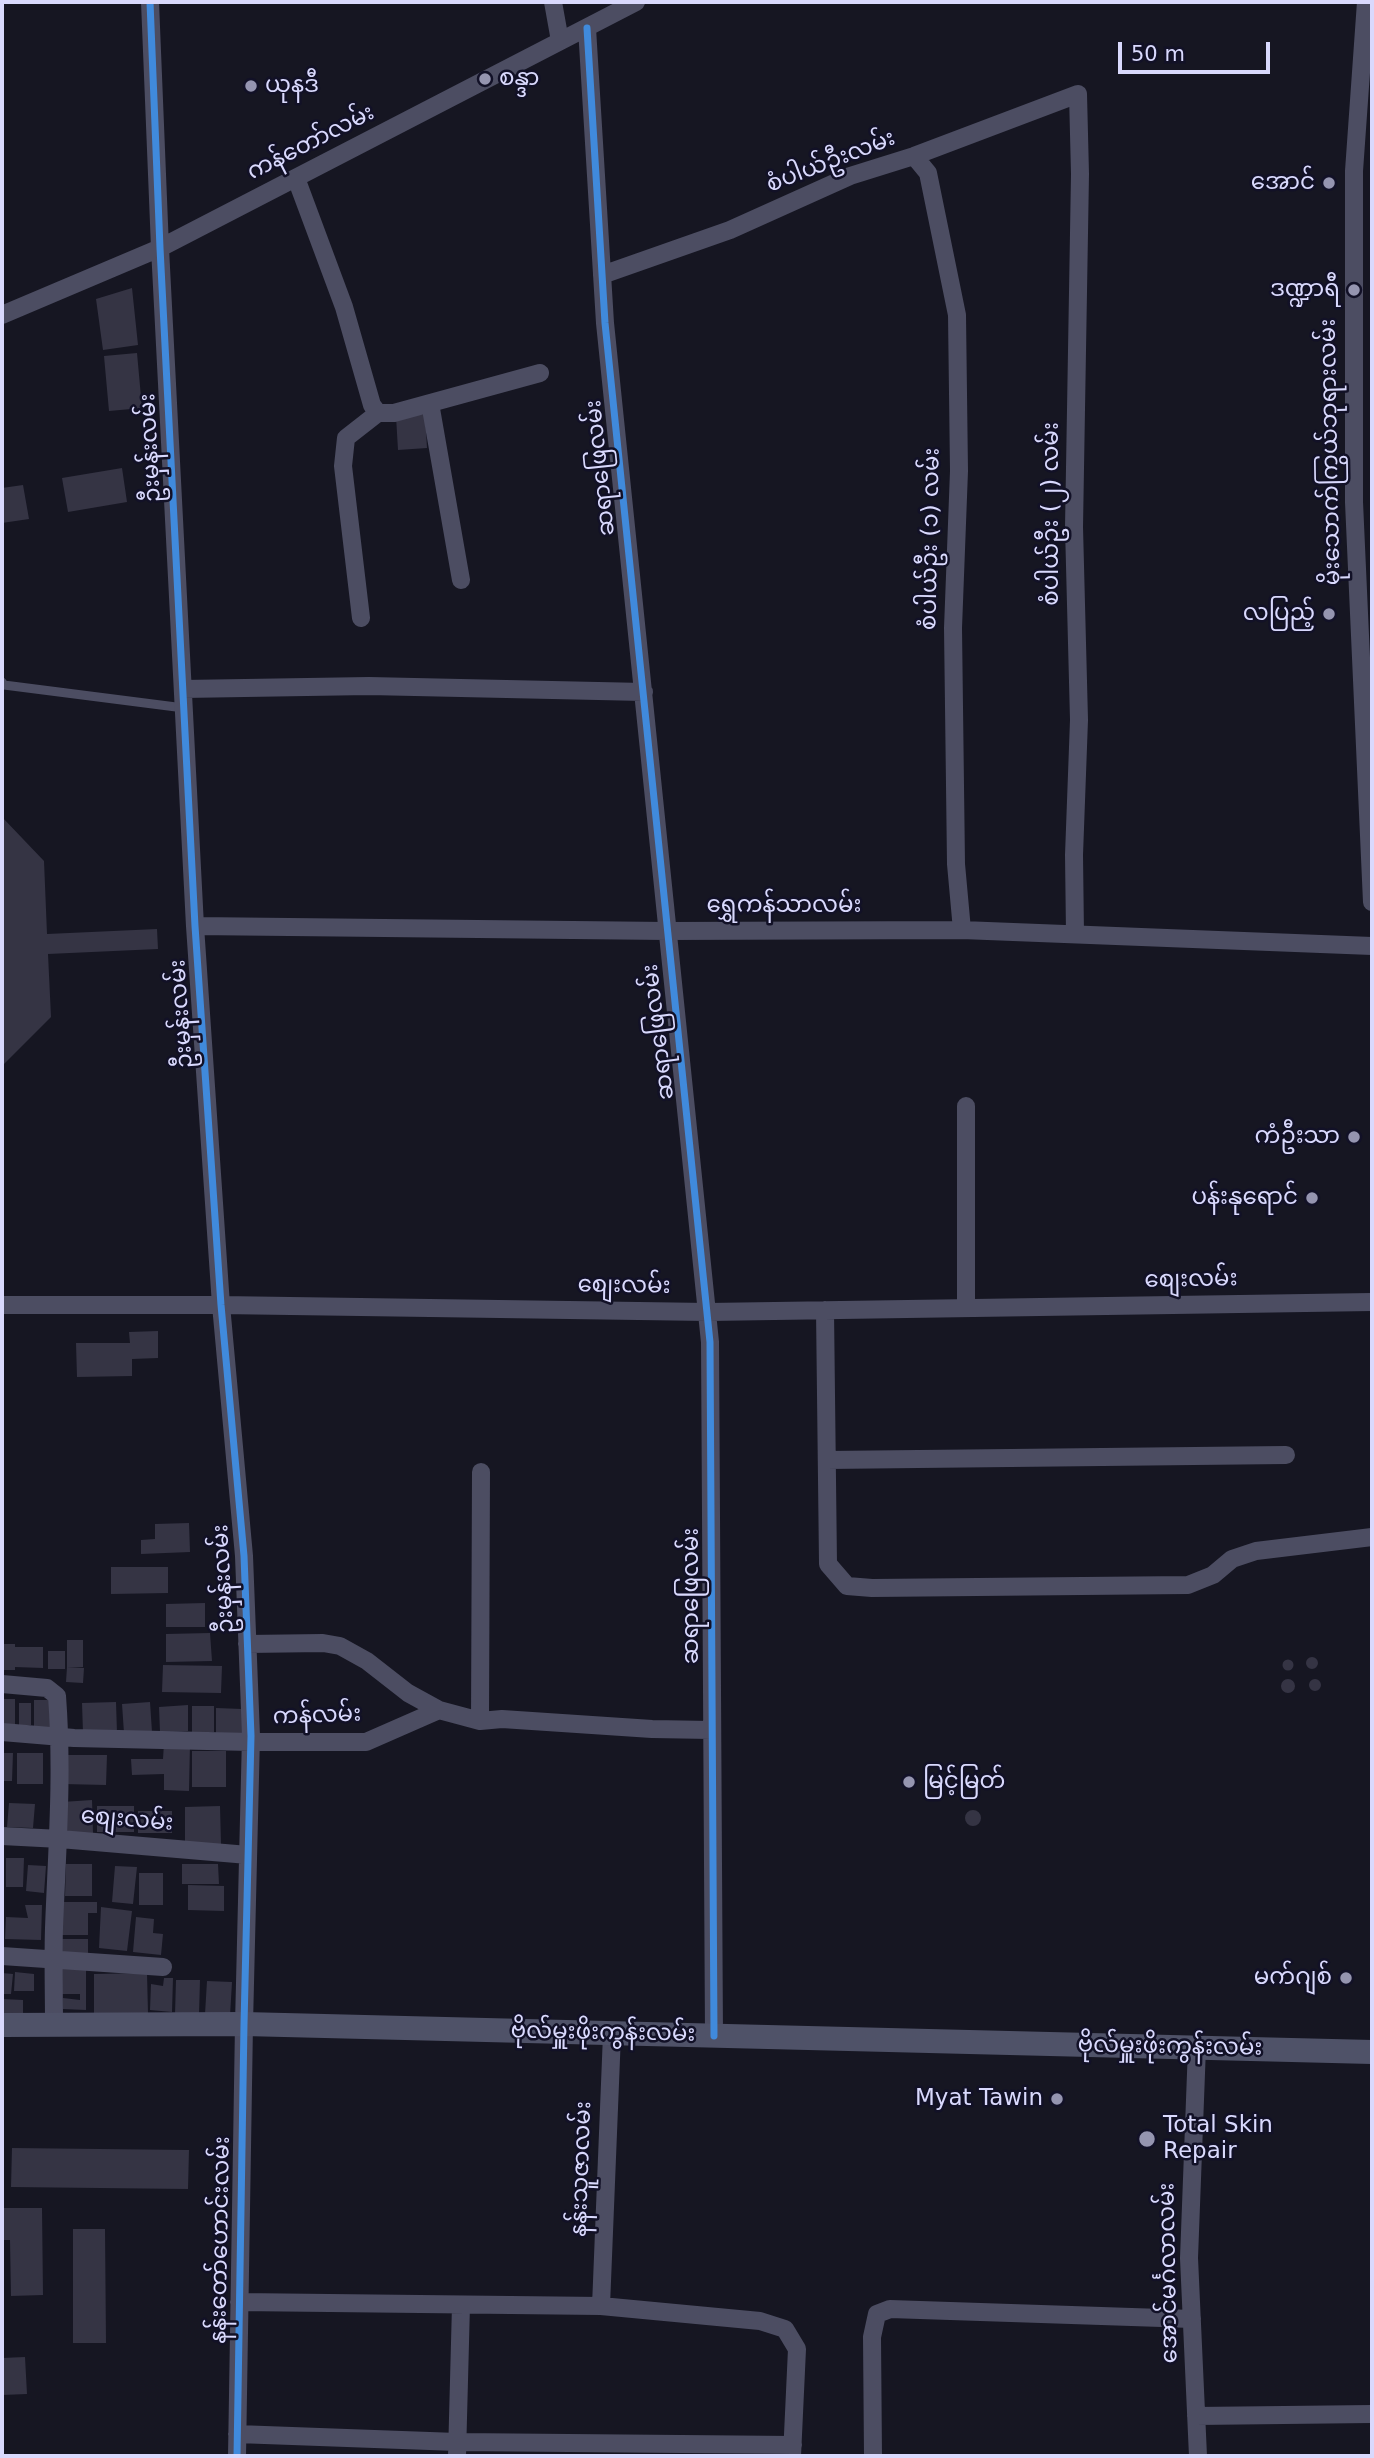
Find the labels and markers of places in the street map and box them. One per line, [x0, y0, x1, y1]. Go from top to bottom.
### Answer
place label: စန္ဒာ [499, 65, 539, 93]
marker: စန္ဒာ [477, 71, 493, 87]
place label: ယုနဒီ [265, 72, 319, 100]
marker: ယုနဒီ [243, 78, 259, 94]
place label: အောင် [1251, 169, 1315, 197]
marker: အောင် [1321, 175, 1337, 191]
place label: ဒဏ္ဍာရီ [1270, 276, 1340, 304]
marker: ဒဏ္ဍာရီ [1346, 282, 1362, 298]
place label: လပြည့် [1243, 600, 1315, 628]
marker: လပြည့် [1321, 606, 1337, 622]
place label: ကံဦးသာ [1255, 1123, 1340, 1151]
marker: ကံဦးသာ [1346, 1129, 1362, 1145]
place label: ပန်းနုရောင် [1191, 1184, 1298, 1212]
marker: ပန်းနုရောင် [1304, 1190, 1320, 1206]
place label: မြင့်မြတ် [923, 1768, 1005, 1796]
marker: မြင့်မြတ် [901, 1774, 917, 1790]
place label: မက်ဂျစ် [1254, 1964, 1332, 1992]
marker: မက်ဂျစ် [1338, 1970, 1354, 1986]
place label: Myat Tawin [915, 2085, 1043, 2113]
marker: Myat Tawin [1049, 2091, 1065, 2107]
place label: Total Skin Repair [1163, 2112, 1273, 2166]
marker: Total Skin Repair [1137, 2129, 1157, 2149]

